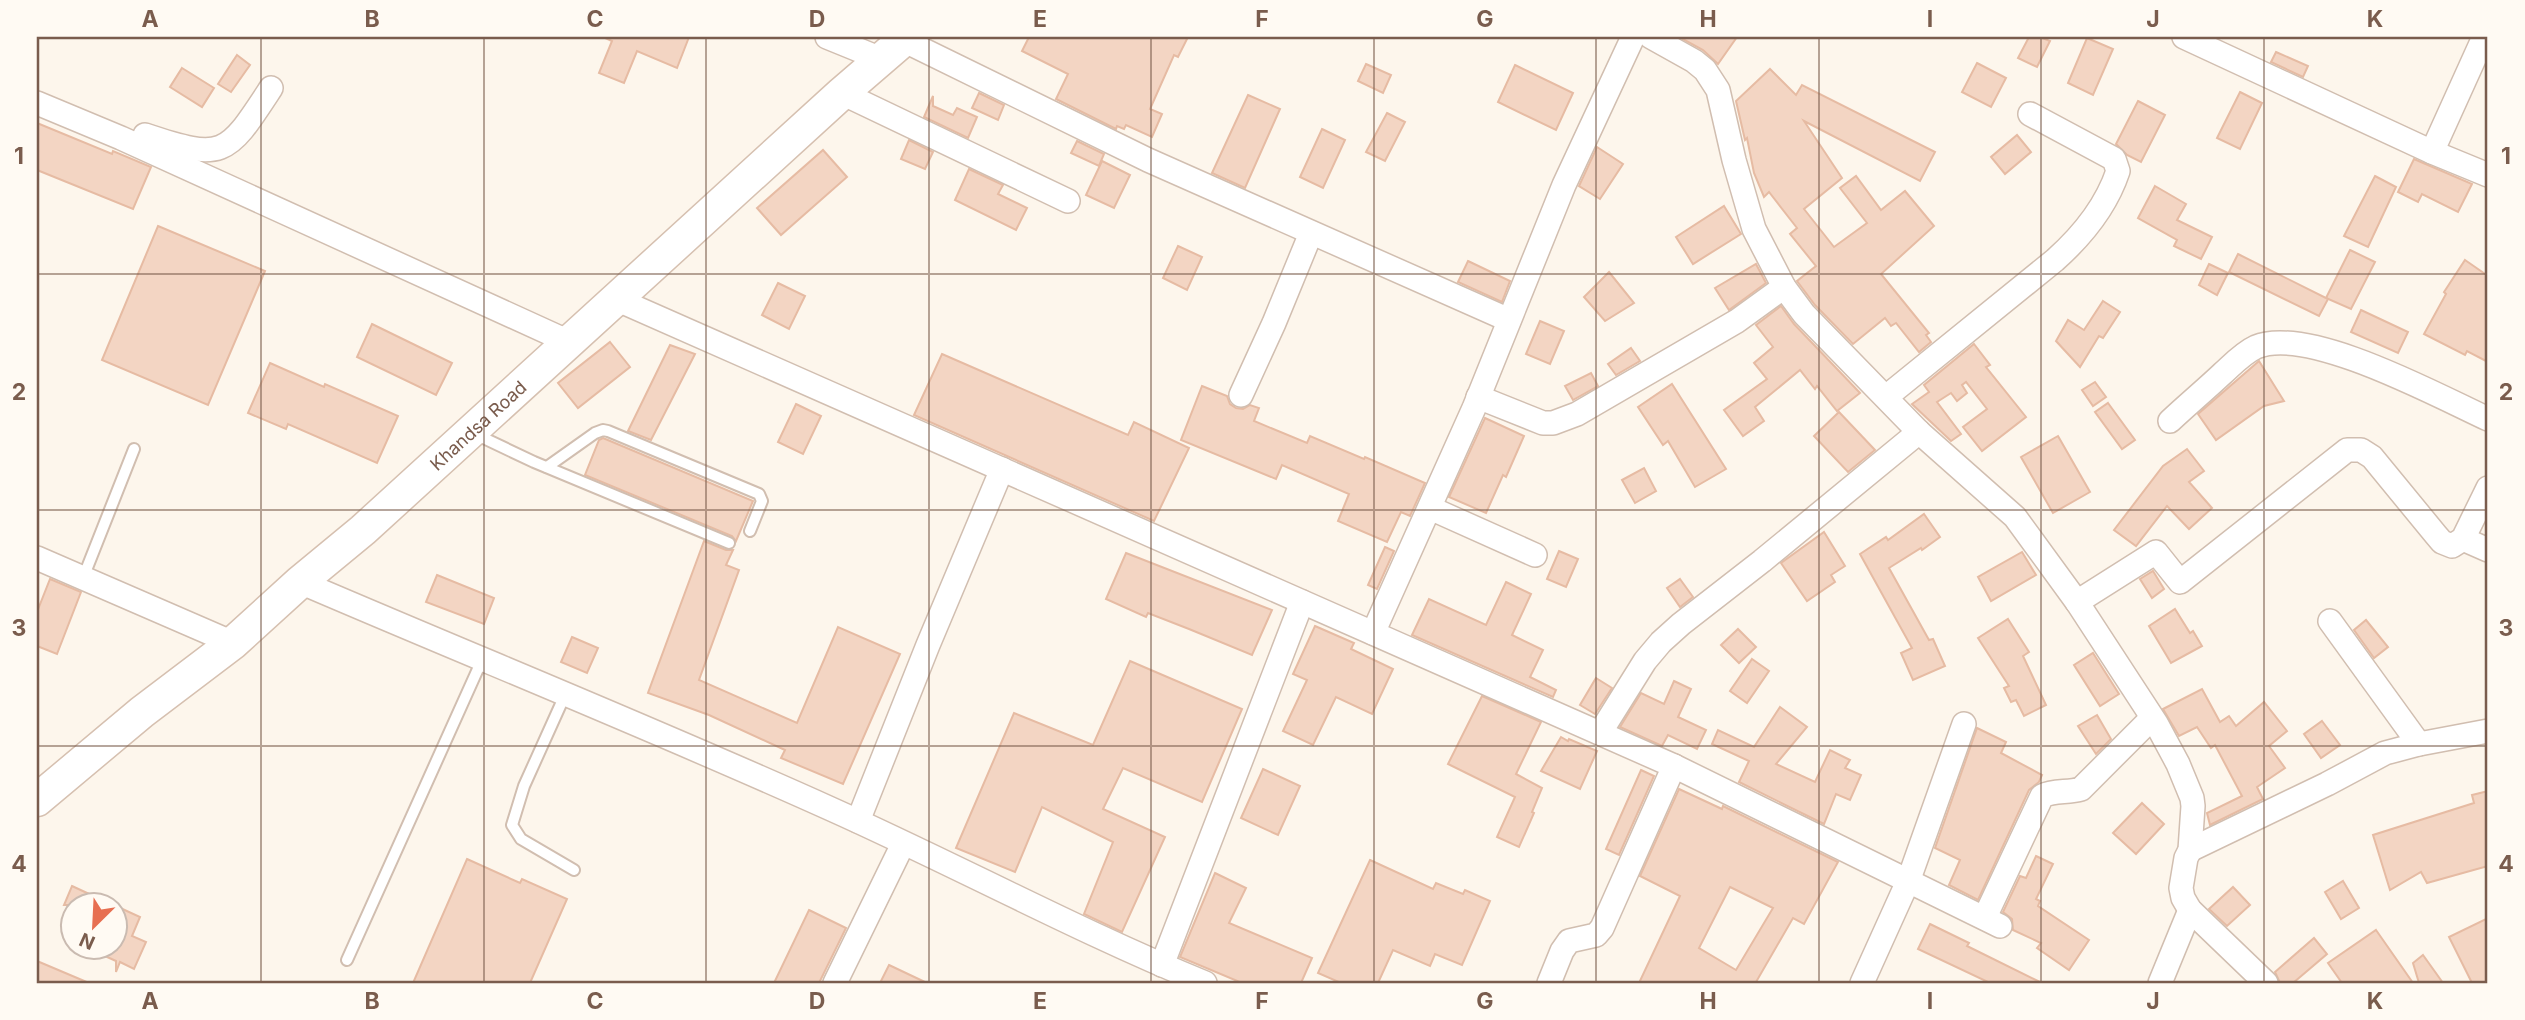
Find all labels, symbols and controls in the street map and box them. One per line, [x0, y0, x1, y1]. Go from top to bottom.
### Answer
text: A [141, 5, 159, 33]
text: B [364, 5, 380, 33]
text: C [586, 5, 604, 33]
text: D [809, 5, 825, 33]
text: E [1033, 5, 1047, 33]
text: F [1255, 5, 1269, 33]
text: G [1476, 5, 1494, 33]
text: H [1699, 5, 1717, 33]
text: I [1927, 5, 1933, 33]
text: J [2146, 5, 2160, 33]
text: K [2367, 5, 2383, 33]
text: 1 [14, 142, 24, 170]
text: 1 [2501, 142, 2511, 170]
street label: Khandsa Road [425, 376, 530, 474]
text: 2 [12, 378, 26, 406]
text: 2 [2499, 378, 2513, 406]
text: 3 [12, 614, 26, 642]
text: 3 [2499, 614, 2513, 642]
text: 4 [11, 850, 27, 878]
text: 4 [2498, 850, 2514, 878]
north arrow [60, 890, 130, 960]
text: N [76, 928, 99, 955]
text: A [141, 987, 159, 1015]
text: B [364, 987, 380, 1015]
text: C [586, 987, 604, 1015]
text: D [809, 987, 825, 1015]
text: E [1033, 987, 1047, 1015]
text: F [1255, 987, 1269, 1015]
text: G [1476, 987, 1494, 1015]
text: H [1699, 987, 1717, 1015]
text: I [1927, 987, 1933, 1015]
text: J [2146, 987, 2160, 1015]
text: K [2367, 987, 2383, 1015]

